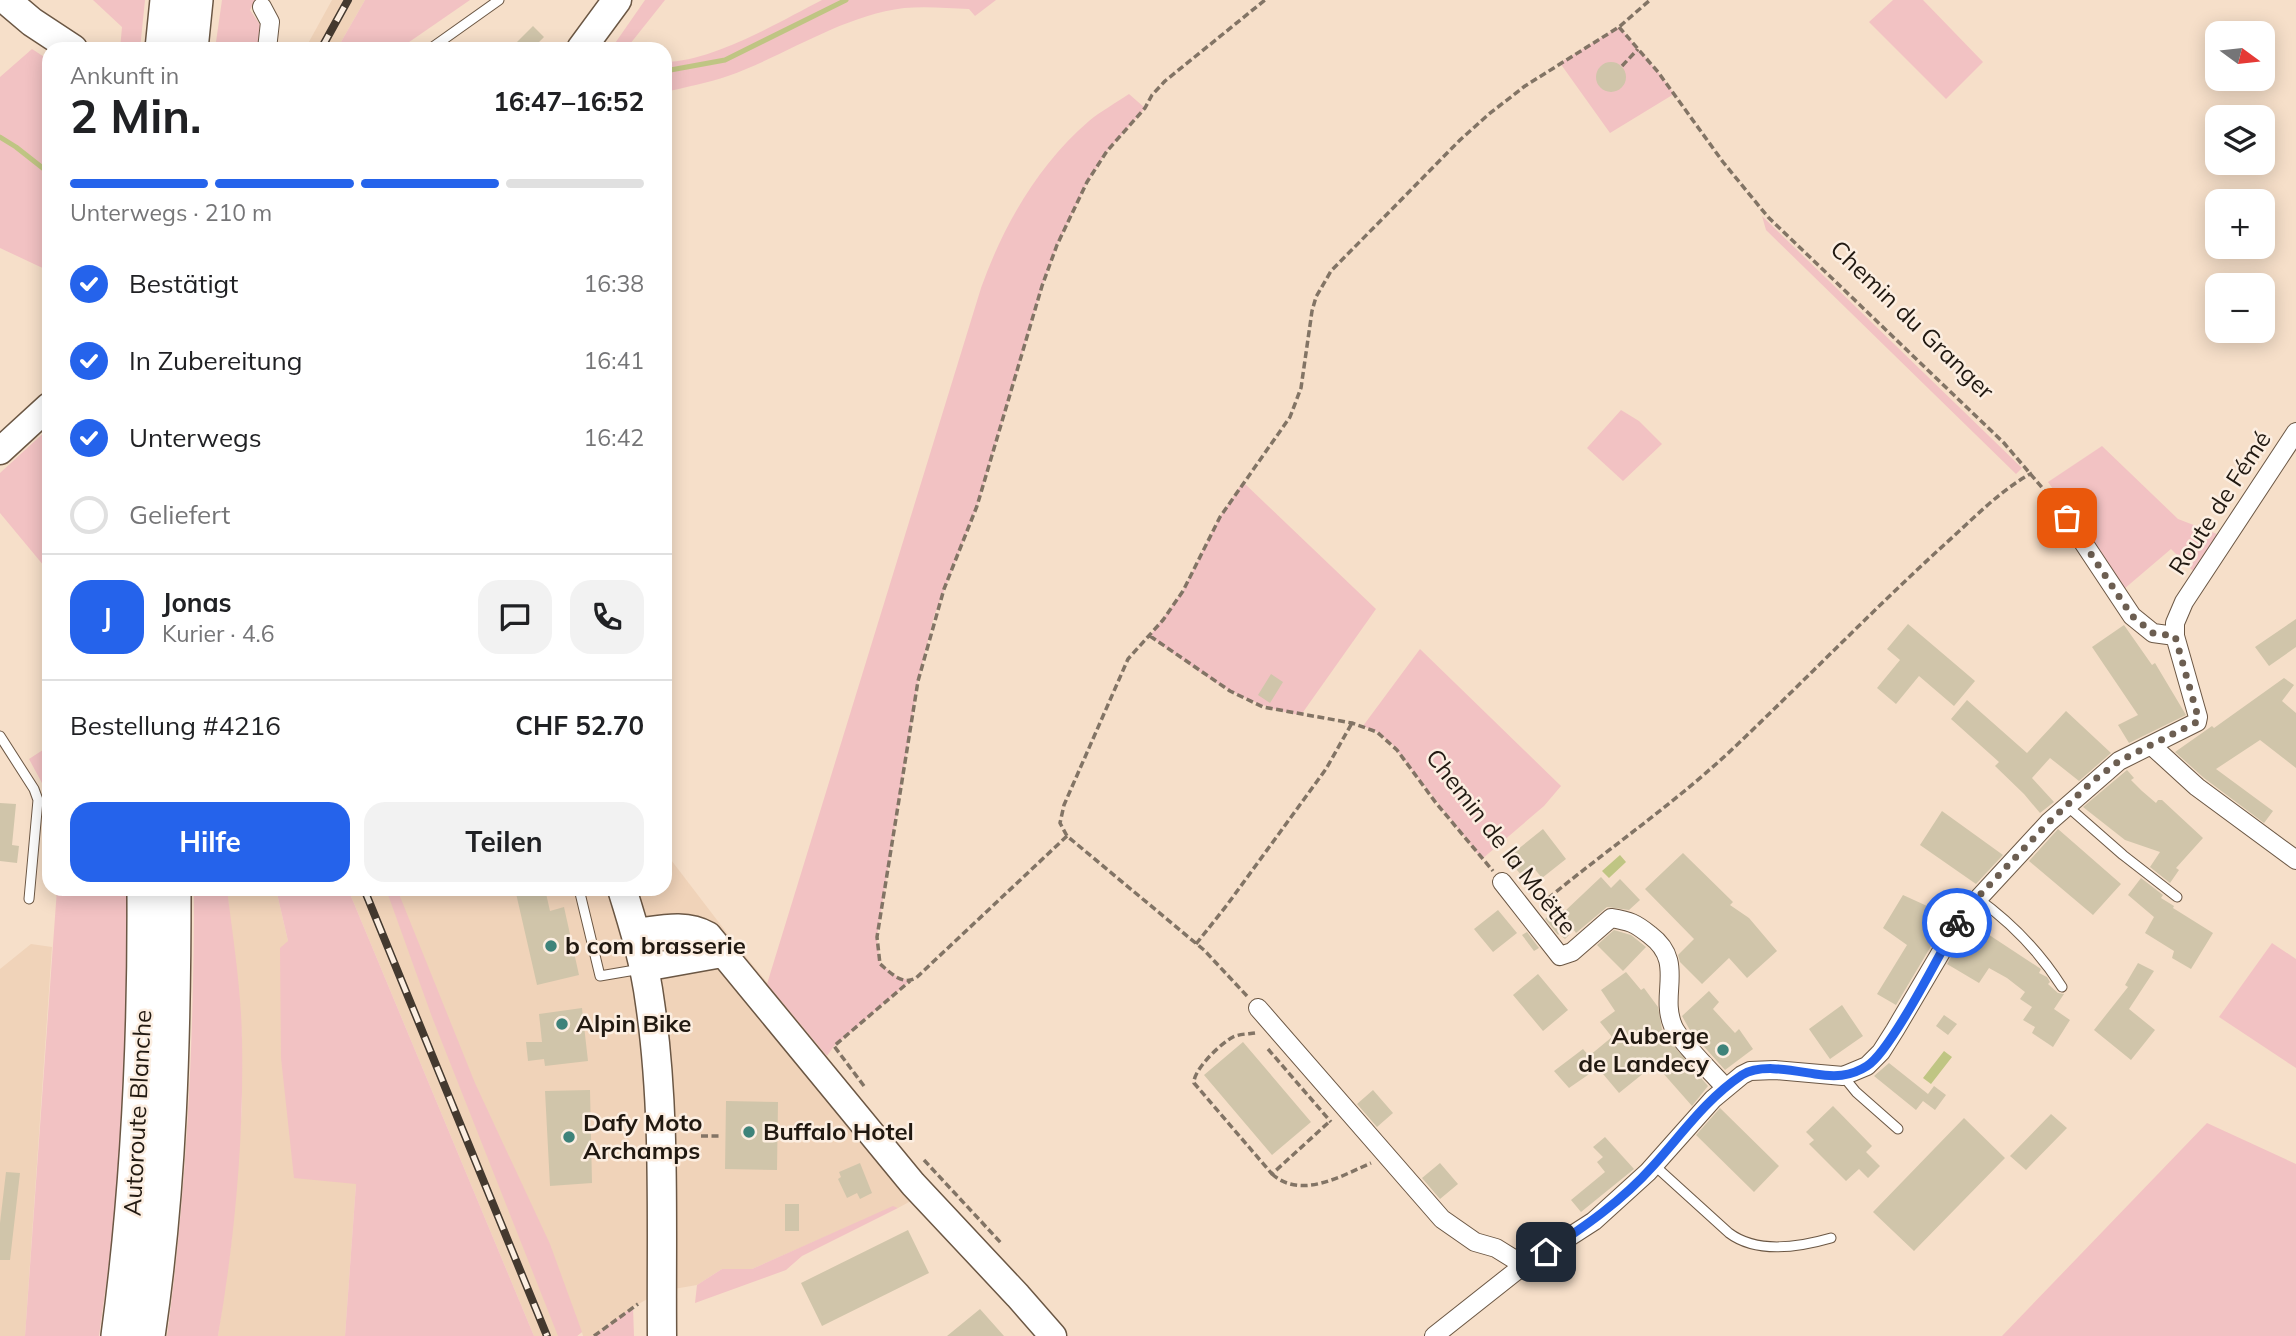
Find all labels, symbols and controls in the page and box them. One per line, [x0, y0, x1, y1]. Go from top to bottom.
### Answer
north arrow [2205, 21, 2275, 91]
map controls [2205, 21, 2275, 343]
text: Ankunft in [70, 61, 179, 90]
text: 16:47–16:52 [493, 85, 644, 118]
text: 2 Min. [70, 87, 201, 145]
button: layers [2205, 105, 2275, 175]
button: + [2205, 189, 2275, 259]
text: Unterwegs · 210 m [70, 198, 272, 227]
street label: Chemin du Granger [1825, 233, 2001, 405]
icon: check [70, 265, 108, 303]
text: Bestätigt [129, 267, 238, 300]
text: 16:38 [584, 269, 644, 298]
button: − [2205, 273, 2275, 343]
icon: check [70, 342, 108, 380]
text: In Zubereitung [129, 344, 302, 377]
text: 16:41 [584, 346, 644, 375]
icon: check [70, 419, 108, 457]
text: Unterwegs [129, 421, 262, 454]
text: 16:42 [584, 423, 644, 452]
street label: Route de Fémé [2162, 425, 2277, 580]
pin [2037, 488, 2097, 548]
text: Geliefert [129, 498, 230, 531]
icon: bag [2048, 499, 2086, 537]
button: chat [478, 580, 552, 654]
button: phone [570, 580, 644, 654]
text: Jonas [162, 586, 232, 619]
text: J [102, 601, 112, 634]
text: Kurier · 4.6 [162, 619, 274, 648]
text: Bestellung #4216 [70, 709, 281, 742]
text: CHF 52.70 [515, 709, 644, 742]
street label: Chemin de la Moëtte [1420, 743, 1584, 940]
button: Hilfe [70, 802, 350, 882]
button: Teilen [364, 802, 644, 882]
courier [1922, 888, 1992, 958]
icon: bike [1938, 904, 1976, 942]
place label: b com brasserie [565, 930, 746, 960]
marker: b com brasserie [543, 938, 559, 954]
place label: Alpin Bike [576, 1008, 691, 1038]
street label: Autoroute Blanche [117, 1009, 157, 1217]
marker: Alpin Bike [554, 1016, 570, 1032]
place label: Auberge de Landecy [1578, 1020, 1710, 1078]
marker: Auberge de Landecy [1715, 1042, 1731, 1058]
place label: Dafy Moto Archamps [583, 1107, 703, 1165]
place label: Buffalo Hotel [763, 1116, 914, 1146]
marker: Buffalo Hotel [741, 1124, 757, 1140]
marker: Dafy Moto Archamps [561, 1129, 577, 1145]
pin [1516, 1222, 1576, 1282]
icon: home [1527, 1233, 1565, 1271]

